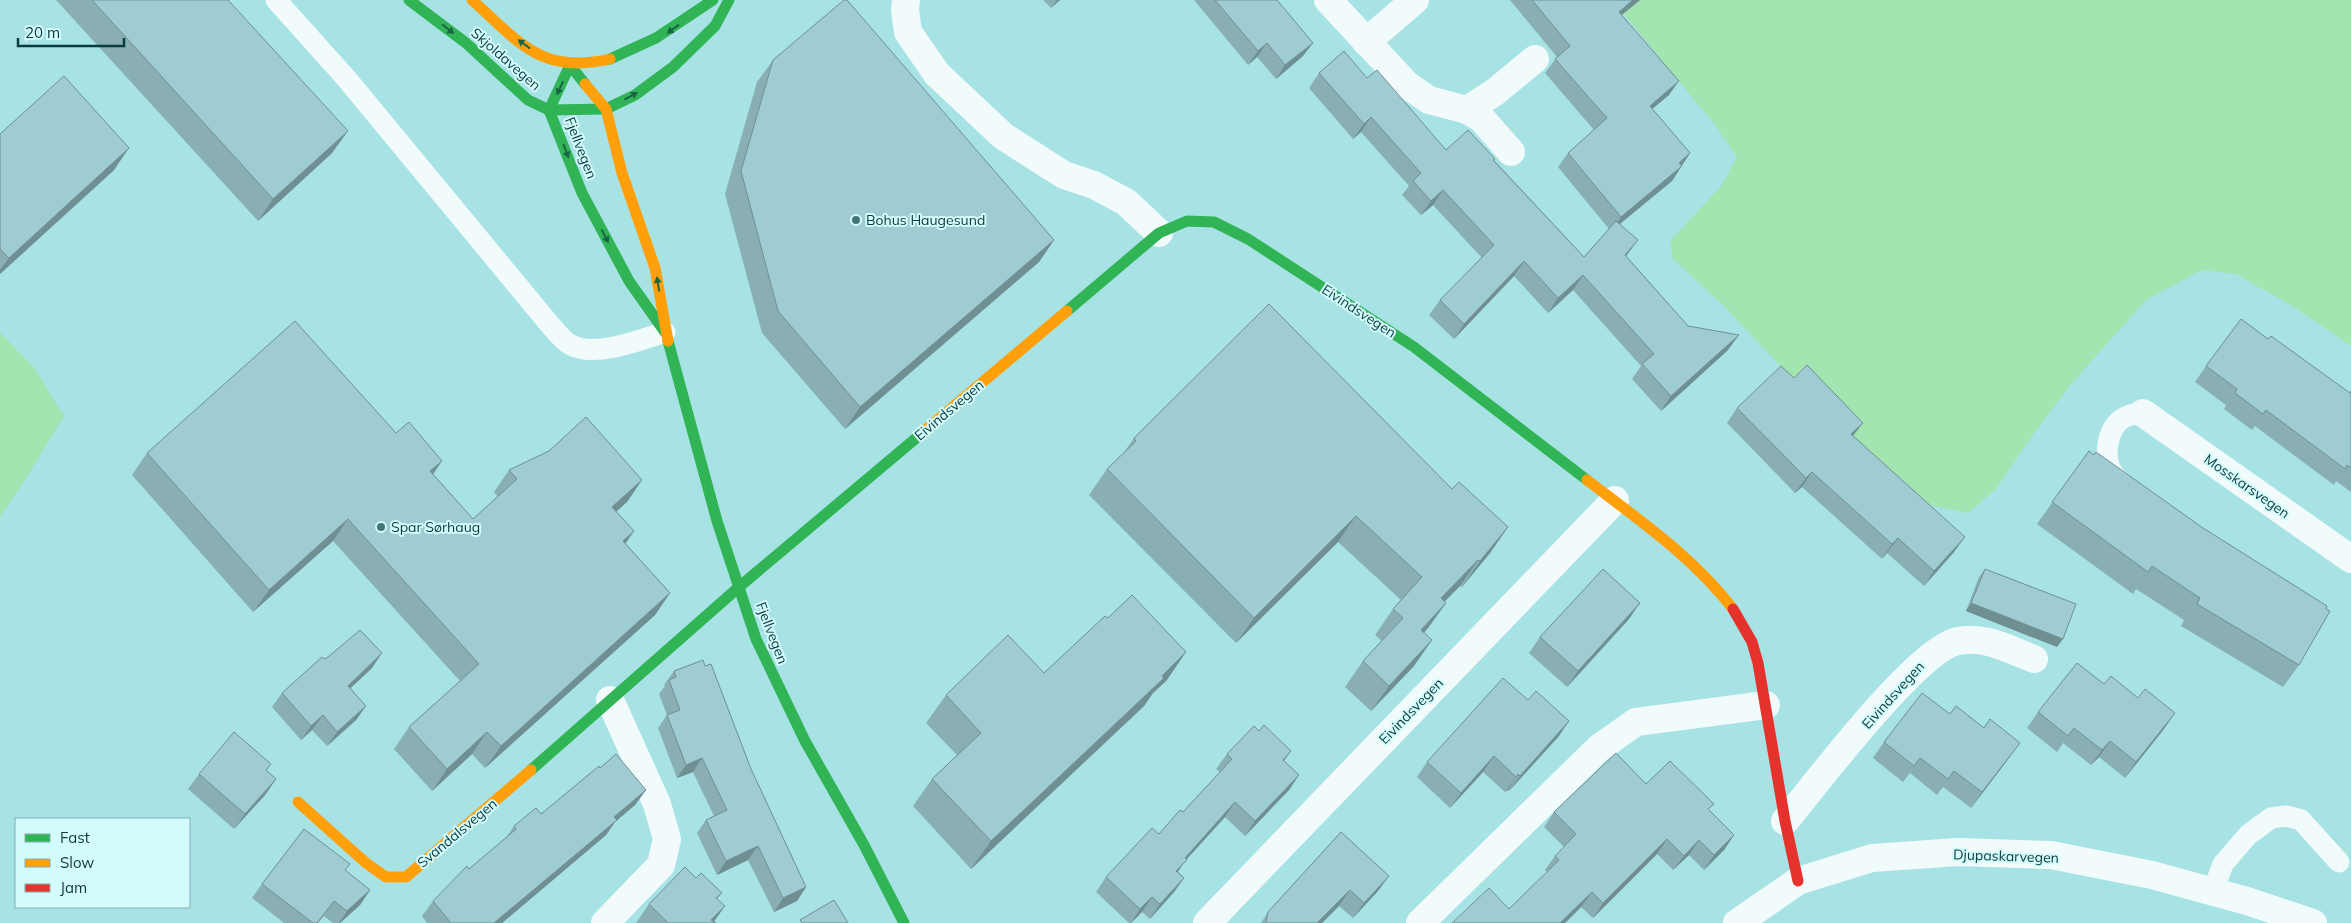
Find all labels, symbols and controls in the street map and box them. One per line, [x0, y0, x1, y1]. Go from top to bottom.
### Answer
scale bar [18, 15, 124, 47]
text: 20 m [25, 23, 60, 42]
one-way arrow [667, 23, 680, 34]
one-way arrow [442, 24, 455, 35]
street label: Skjoldavegen [467, 24, 545, 94]
one-way arrow [517, 39, 531, 49]
one-way arrow [556, 81, 564, 95]
one-way arrow [624, 92, 638, 100]
street label: Fjellvegen [561, 115, 601, 181]
one-way arrow [563, 144, 570, 159]
place label: Bohus Haugesund [866, 211, 985, 229]
marker: Bohus Haugesund [850, 214, 862, 226]
one-way arrow [601, 229, 609, 243]
one-way arrow [653, 275, 661, 291]
street label: Eivindsvegen [1318, 280, 1400, 342]
street label: Eivindsvegen [911, 376, 987, 444]
street label: Mosskarsvegen [2201, 450, 2293, 522]
place label: Spar Sørhaug [391, 518, 480, 536]
marker: Spar Sørhaug [375, 521, 387, 533]
street label: Fjellvegen [752, 600, 792, 666]
street label: Eivindsvegen [1858, 657, 1928, 733]
street label: Eivindsvegen [1375, 674, 1447, 748]
street label: Svandalsvegen [413, 794, 501, 872]
legend [15, 818, 190, 908]
text: Fast [60, 828, 90, 847]
street label: Djupaskarvegen [1953, 845, 2059, 867]
text: Slow [60, 853, 94, 872]
text: Jam [60, 878, 87, 897]

